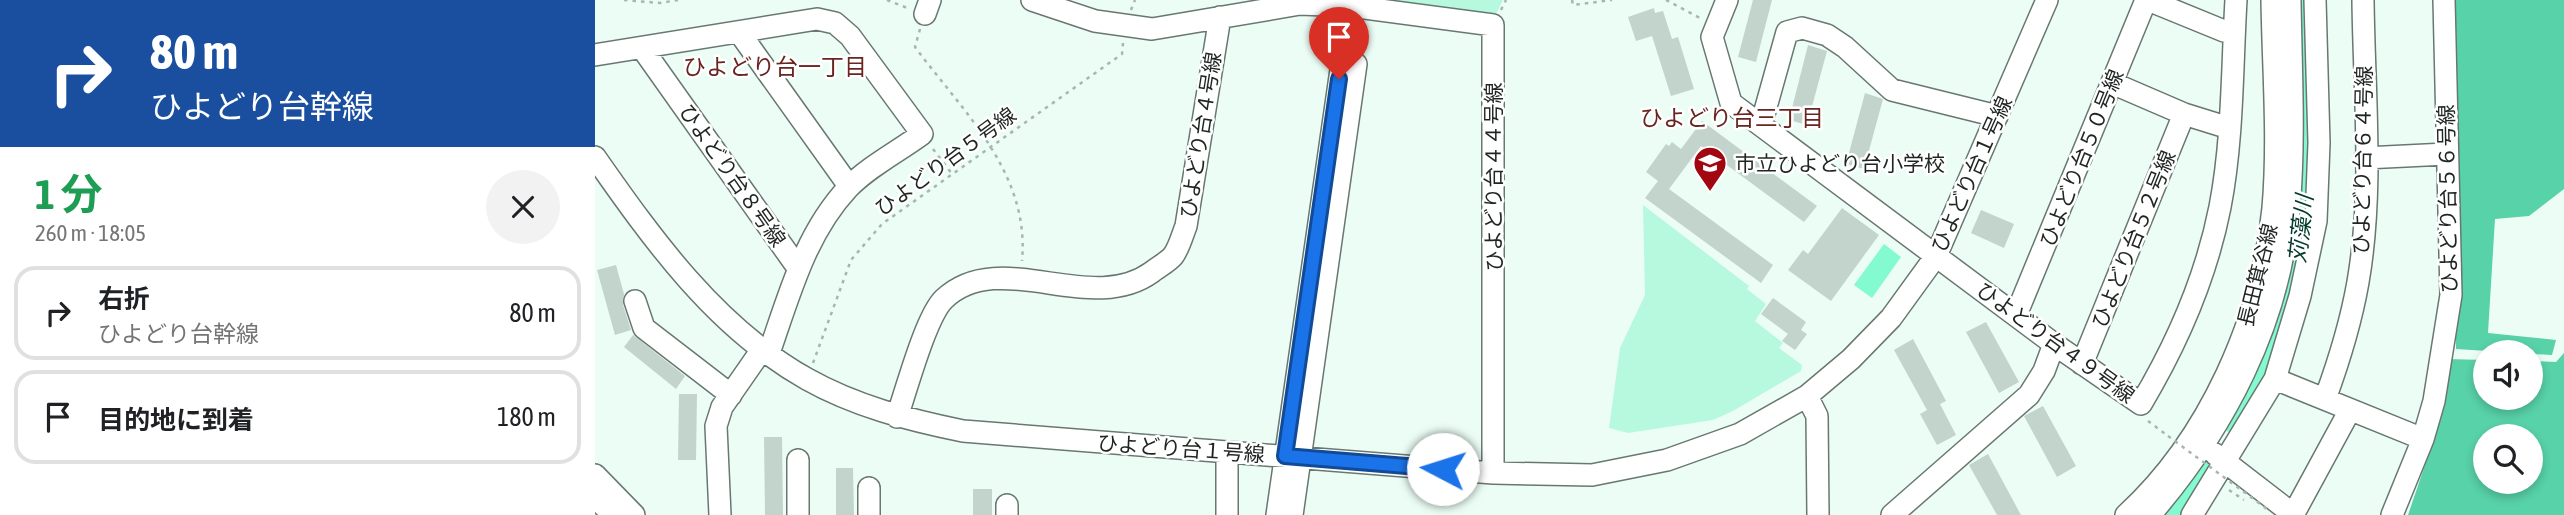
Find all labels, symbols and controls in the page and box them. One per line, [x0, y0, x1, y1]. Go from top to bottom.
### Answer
pin [1309, 7, 1369, 79]
icon: arrive [1320, 18, 1358, 56]
text: 80 m [150, 23, 238, 79]
icon: right [35, 28, 126, 119]
street label: ひよどり台４号線 [1175, 50, 1225, 220]
district label: ひよどり台一丁目 [683, 54, 867, 80]
street label: ひよどり台６４号線 [2348, 65, 2376, 255]
street label: ひよどり台５０号線 [2034, 66, 2128, 250]
street label: ひよどり台４４号線 [1481, 83, 1505, 272]
text: ひよどり台幹線 [150, 88, 374, 125]
street label: ひよどり台１号線 [1926, 92, 2016, 256]
street label: ひよどり台８号線 [675, 99, 791, 251]
street label: ひよどり台５号線 [870, 102, 1020, 220]
street label: ひよどり台５６号線 [2433, 104, 2461, 294]
district label: ひよどり台三丁目 [1640, 105, 1824, 131]
school or university icon: 市立ひよどり台小学校 [1691, 144, 1729, 193]
street label: ひよどり台５２号線 [2086, 147, 2180, 331]
place label: 市立ひよどり台小学校 [1735, 151, 1945, 175]
text: 1 分 [35, 170, 103, 218]
button: close [486, 170, 560, 244]
water label: 苅藻川 [2284, 190, 2318, 265]
text: 260 m · 18:05 [35, 220, 146, 246]
street label: 長田箕谷線 [2233, 221, 2281, 329]
street label: ひよどり台４９号線 [1972, 277, 2140, 407]
text: 右折 [98, 284, 150, 314]
icon: right [39, 294, 77, 332]
text: 80 m [509, 298, 556, 328]
text: ひよどり台幹線 [98, 321, 259, 347]
map controls [2473, 340, 2543, 494]
button: sound [2473, 340, 2543, 410]
icon: arrive [39, 398, 77, 436]
text: 180 m [497, 402, 556, 432]
text: 目的地に到着 [98, 405, 254, 435]
button: search [2473, 424, 2543, 494]
street label: ひよどり台１号線 [1096, 430, 1266, 466]
position arrow [1406, 432, 1480, 506]

